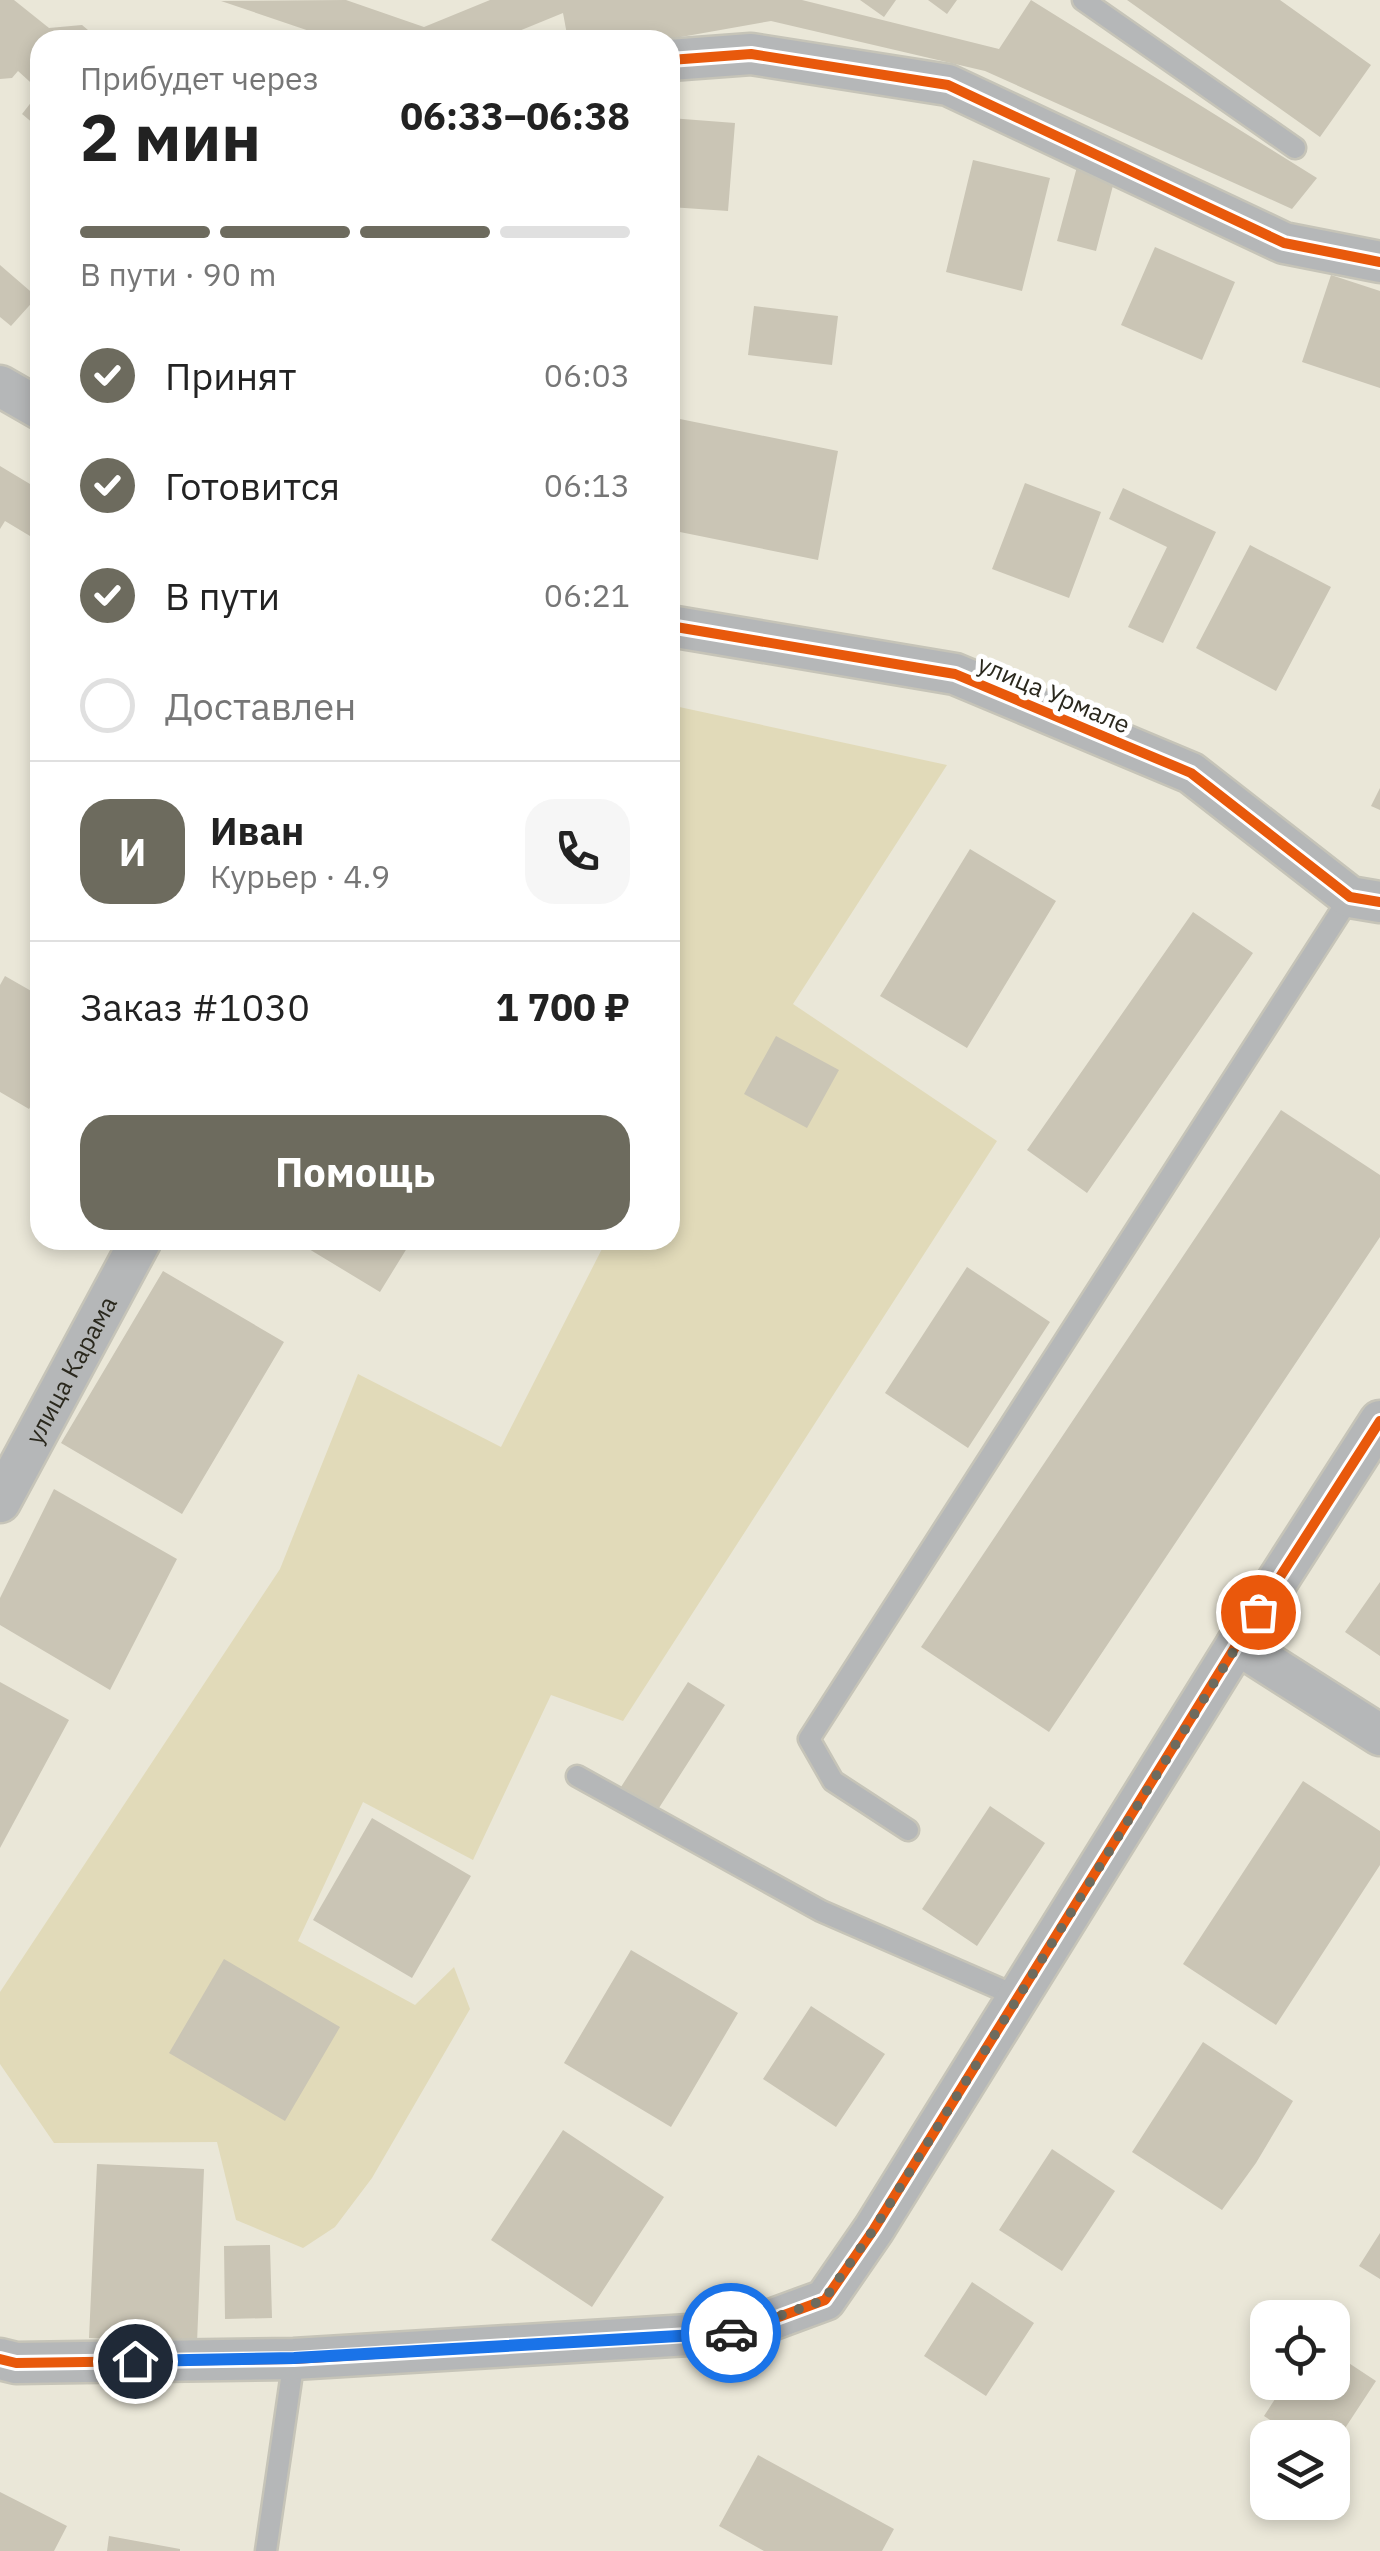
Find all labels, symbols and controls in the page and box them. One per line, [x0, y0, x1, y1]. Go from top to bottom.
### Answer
text: Прибудет через [80, 57, 319, 99]
text: 06:33–06:38 [400, 91, 630, 140]
text: 2 мин [80, 94, 261, 179]
text: В пути · 90 m [80, 253, 276, 295]
icon: check [80, 348, 135, 403]
text: Принят [165, 351, 296, 400]
text: 06:03 [544, 354, 630, 396]
icon: check [80, 458, 135, 513]
text: Готовится [165, 461, 340, 510]
text: 06:13 [544, 464, 630, 506]
icon: check [80, 568, 135, 623]
text: В пути [165, 571, 280, 620]
text: 06:21 [544, 574, 630, 616]
street label: улица Урмале [973, 647, 1135, 740]
text: Доставлен [165, 681, 356, 730]
button: phone [525, 799, 630, 904]
text: Иван [210, 806, 304, 855]
text: И [119, 827, 146, 876]
text: Курьер · 4.9 [210, 855, 390, 897]
text: Заказ #1030 [80, 982, 310, 1031]
text: 1 700 ₽ [496, 982, 630, 1031]
button: Помощь [80, 1115, 630, 1230]
street label: улица Карама [17, 1290, 124, 1450]
pin [1216, 1570, 1301, 1655]
icon: bag [1231, 1585, 1286, 1640]
courier [681, 2283, 781, 2383]
map controls [1250, 2300, 1350, 2520]
button: locate [1250, 2300, 1350, 2400]
icon: car [704, 2306, 759, 2361]
pin [93, 2319, 178, 2404]
icon: home [108, 2334, 163, 2389]
button: layers [1250, 2420, 1350, 2520]

